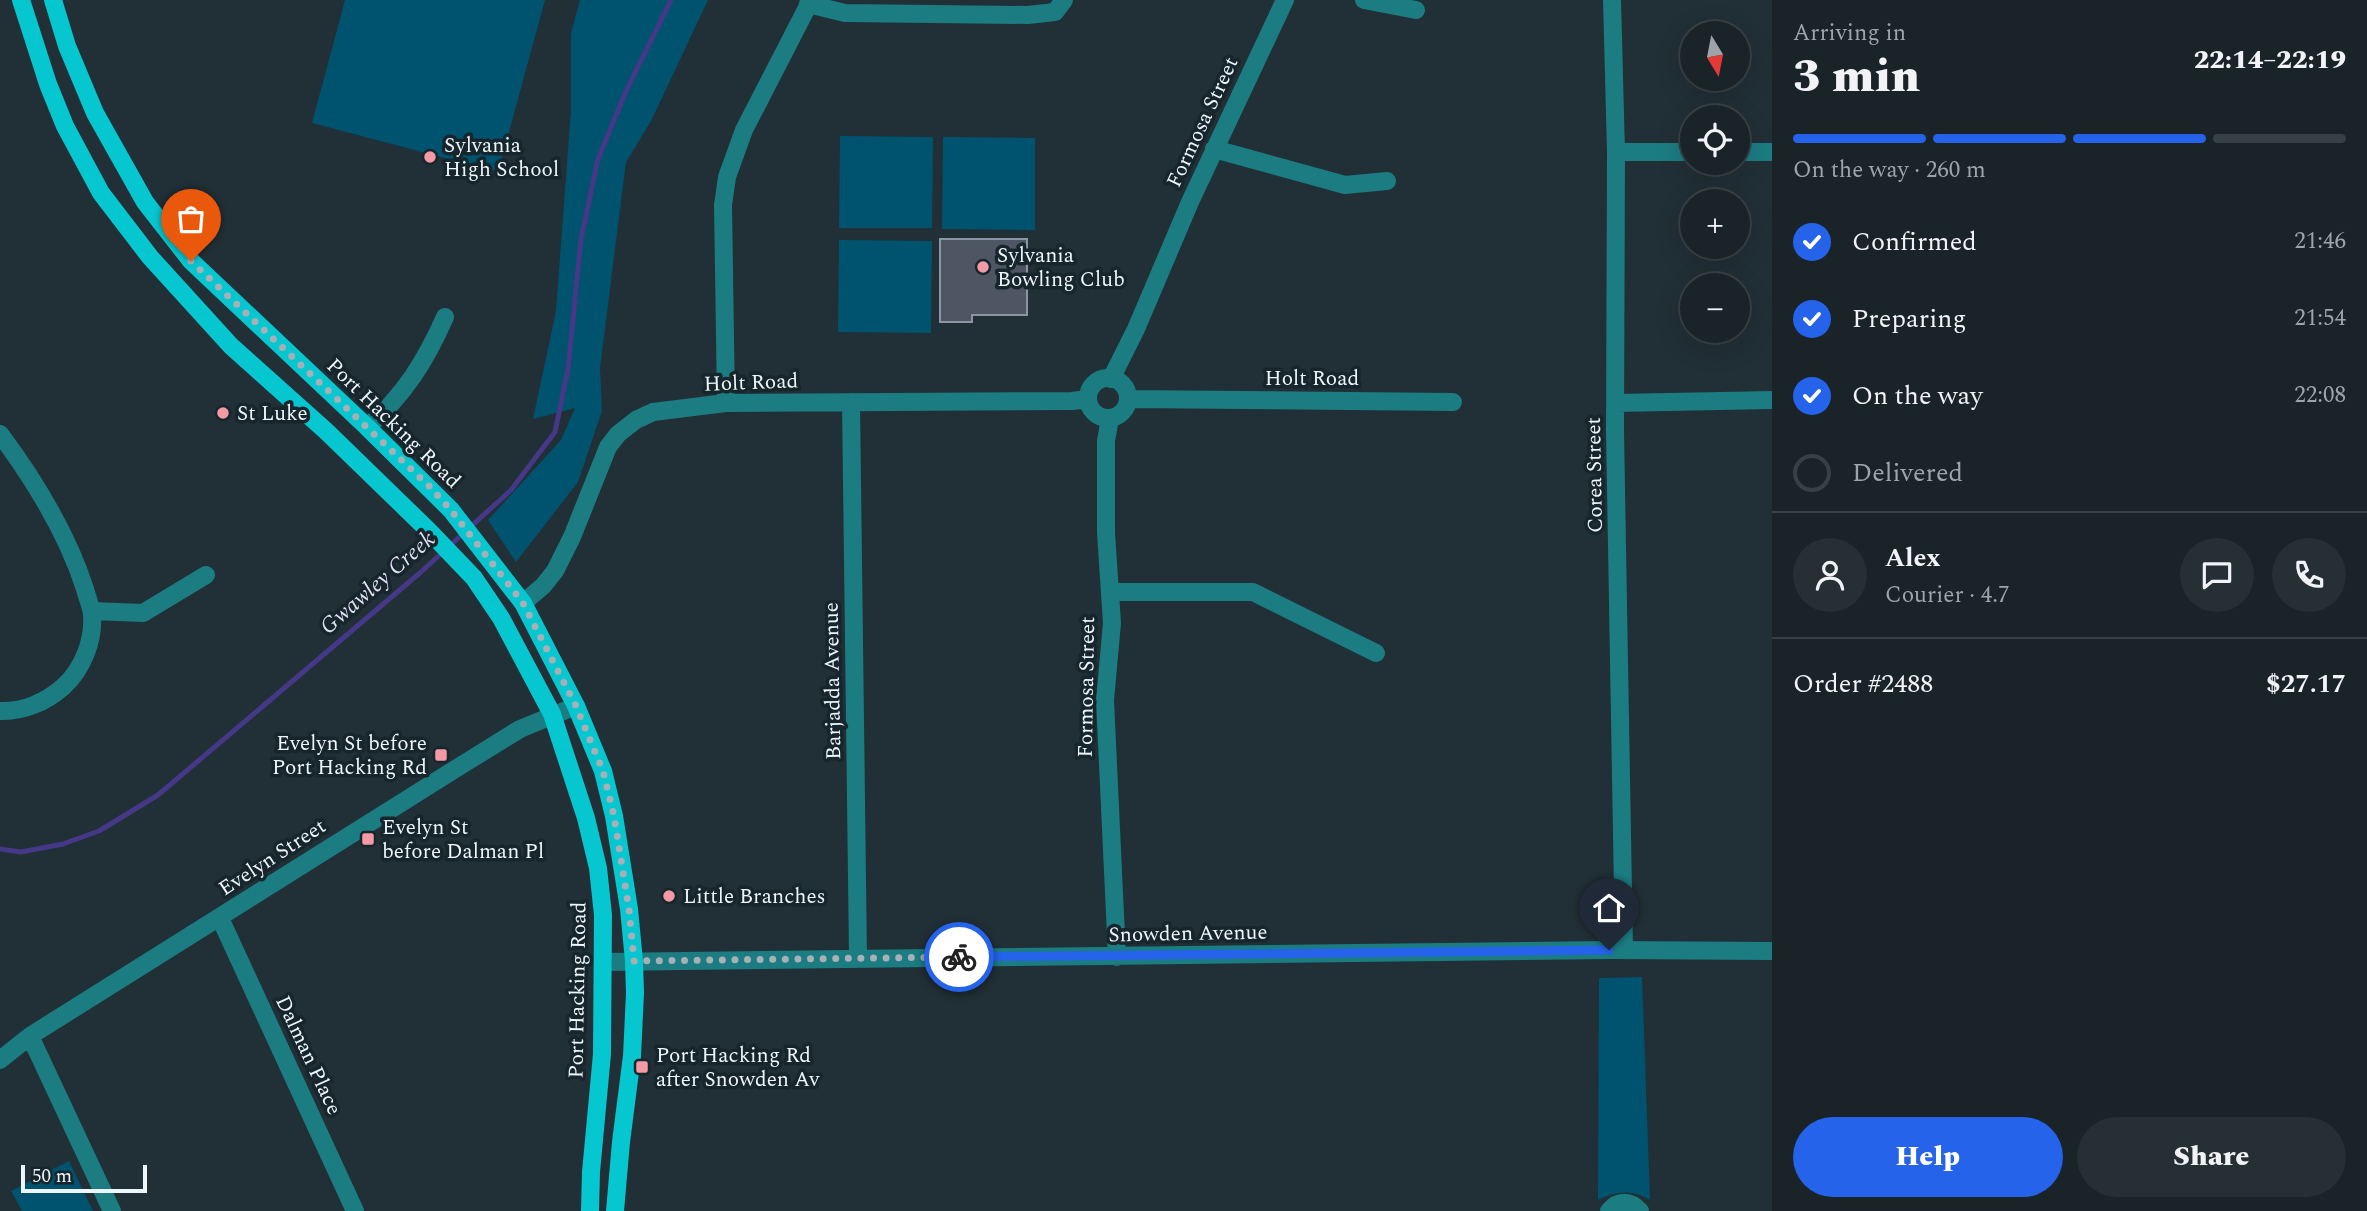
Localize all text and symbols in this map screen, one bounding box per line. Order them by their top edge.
text: Arriving in [1793,16,1906,51]
north arrow [1680,21,1750,91]
map controls [1680,21,1750,343]
text: 22:14–22:19 [2194,40,2346,80]
text: 3 min [1793,42,1920,112]
street label: Formosa Street [1159,52,1247,193]
button: locate [1680,105,1750,175]
place label: Sylvania High School [444,130,559,186]
marker: Sylvania High School [422,149,438,165]
text: On the way · 260 m [1793,153,1986,188]
pin [161,189,221,261]
button: + [1680,189,1750,259]
icon: bag [172,200,210,238]
text: Confirmed [1852,222,1977,262]
icon: check [1793,223,1831,261]
text: 21:46 [2294,224,2346,259]
place label: Sylvania Bowling Club [997,240,1125,296]
marker: Sylvania Bowling Club [975,259,991,275]
button: − [1680,273,1750,343]
text: Preparing [1852,299,1966,339]
icon: check [1793,300,1831,338]
text: 21:54 [2294,301,2346,336]
street label: Port Hacking Road [319,351,468,497]
street label: Holt Road [1265,363,1359,395]
street label: Holt Road [703,365,799,401]
text: On the way [1852,376,1983,416]
icon: check [1793,377,1831,415]
text: 22:08 [2294,378,2346,413]
place label: St Luke [237,398,308,430]
marker: St Luke [215,405,231,421]
street label: Corea Street [1578,417,1612,533]
text: Delivered [1852,453,1963,493]
water label: Gwawley Creek [312,523,444,643]
button: person [1793,538,1867,612]
text: Alex [1885,538,1940,578]
button: chat [2180,538,2254,612]
button: phone [2272,538,2346,612]
text: Courier · 4.7 [1885,578,2010,613]
street label: Barjadda Avenue [816,602,850,760]
street label: Formosa Street [1070,616,1104,758]
text: Order #2488 [1793,664,1933,704]
text: $27.17 [2266,664,2346,704]
place label: Evelyn St before Port Hacking Rd [272,728,427,784]
marker: Evelyn St before Port Hacking Rd [433,747,449,763]
street label: Evelyn Street [212,811,333,905]
place label: Evelyn St before Dalman Pl [382,812,544,868]
marker: Evelyn St before Dalman Pl [360,831,376,847]
pin [1579,878,1639,950]
place label: Little Branches [683,881,826,913]
marker: Little Branches [661,888,677,904]
icon: home [1590,889,1628,927]
street label: Port Hacking Road [560,901,596,1079]
street label: Snowden Avenue [1108,917,1268,951]
courier [924,922,994,992]
icon: bike [940,938,978,976]
street label: Dalman Place [266,990,350,1120]
place label: Port Hacking Rd after Snowden Av [656,1040,820,1096]
marker: Port Hacking Rd after Snowden Av [634,1059,650,1075]
button: Help [1793,1117,2063,1197]
button: Share [2077,1117,2346,1197]
scale bar [21,1162,147,1194]
text: 50 m [32,1162,72,1191]

